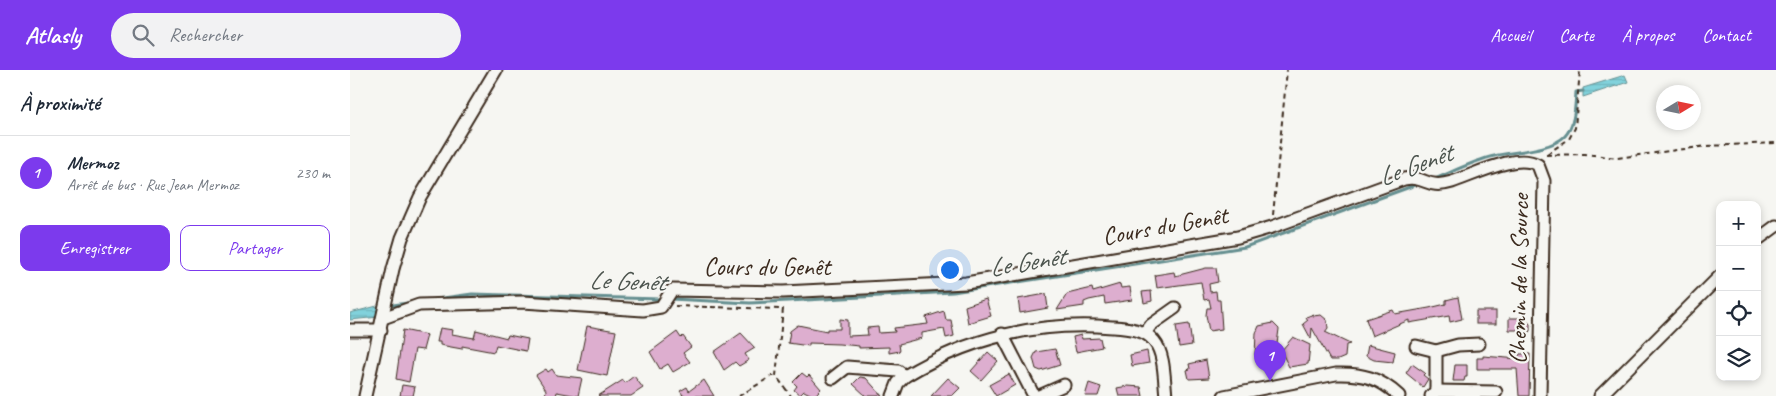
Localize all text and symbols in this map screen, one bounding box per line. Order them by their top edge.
search box [111,13,461,58]
text: Atlasly [25,20,81,50]
icon: search [129,21,157,49]
text: Rechercher [169,23,242,47]
text: Accueil [1491,24,1531,46]
text: Carte [1559,24,1594,46]
text: À propos [1622,24,1674,46]
text: Contact [1702,24,1751,46]
north arrow [1656,85,1701,130]
text: À proximité [20,90,100,116]
water label: Le Genêt [1374,135,1461,193]
text: Mermoz [67,151,119,175]
text: 1 [32,163,40,183]
text: 230 m [296,163,330,183]
text: Arrêt de bus · Rue Jean Mermoz [67,175,239,195]
street label: Chemin de la Source [1502,192,1537,364]
street label: Cours du Genêt [1100,199,1233,253]
map controls [1716,201,1761,381]
button: + [1716,201,1761,246]
button: Enregistrer [20,225,170,271]
button: Partager [180,225,330,271]
water label: Le Genêt [987,239,1072,284]
button: − [1716,246,1761,291]
street label: Cours du Genêt [704,251,833,283]
your location [937,257,963,283]
water label: Le Genêt [588,263,671,299]
button: locate [1716,291,1761,336]
button: layers [1716,336,1761,381]
pin: 1 [1254,340,1286,381]

